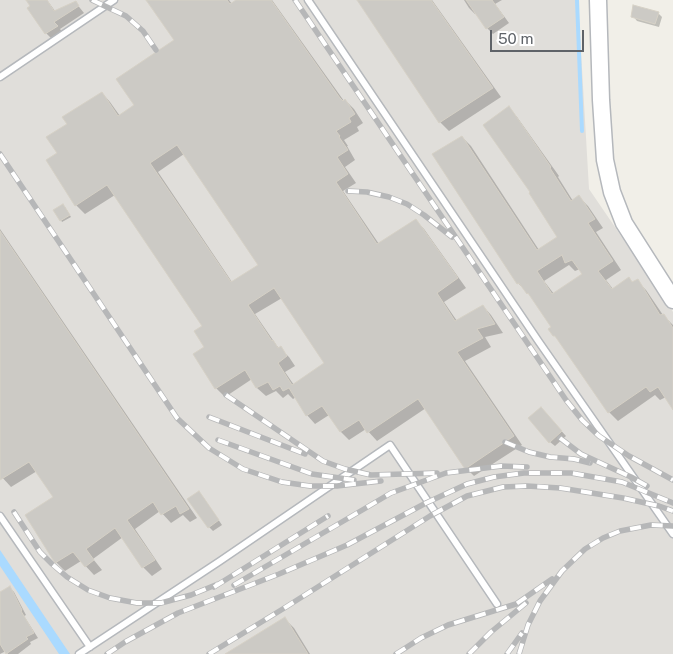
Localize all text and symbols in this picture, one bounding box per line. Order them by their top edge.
scale bar [493,20,587,52]
text: 50 m [498,30,533,47]

